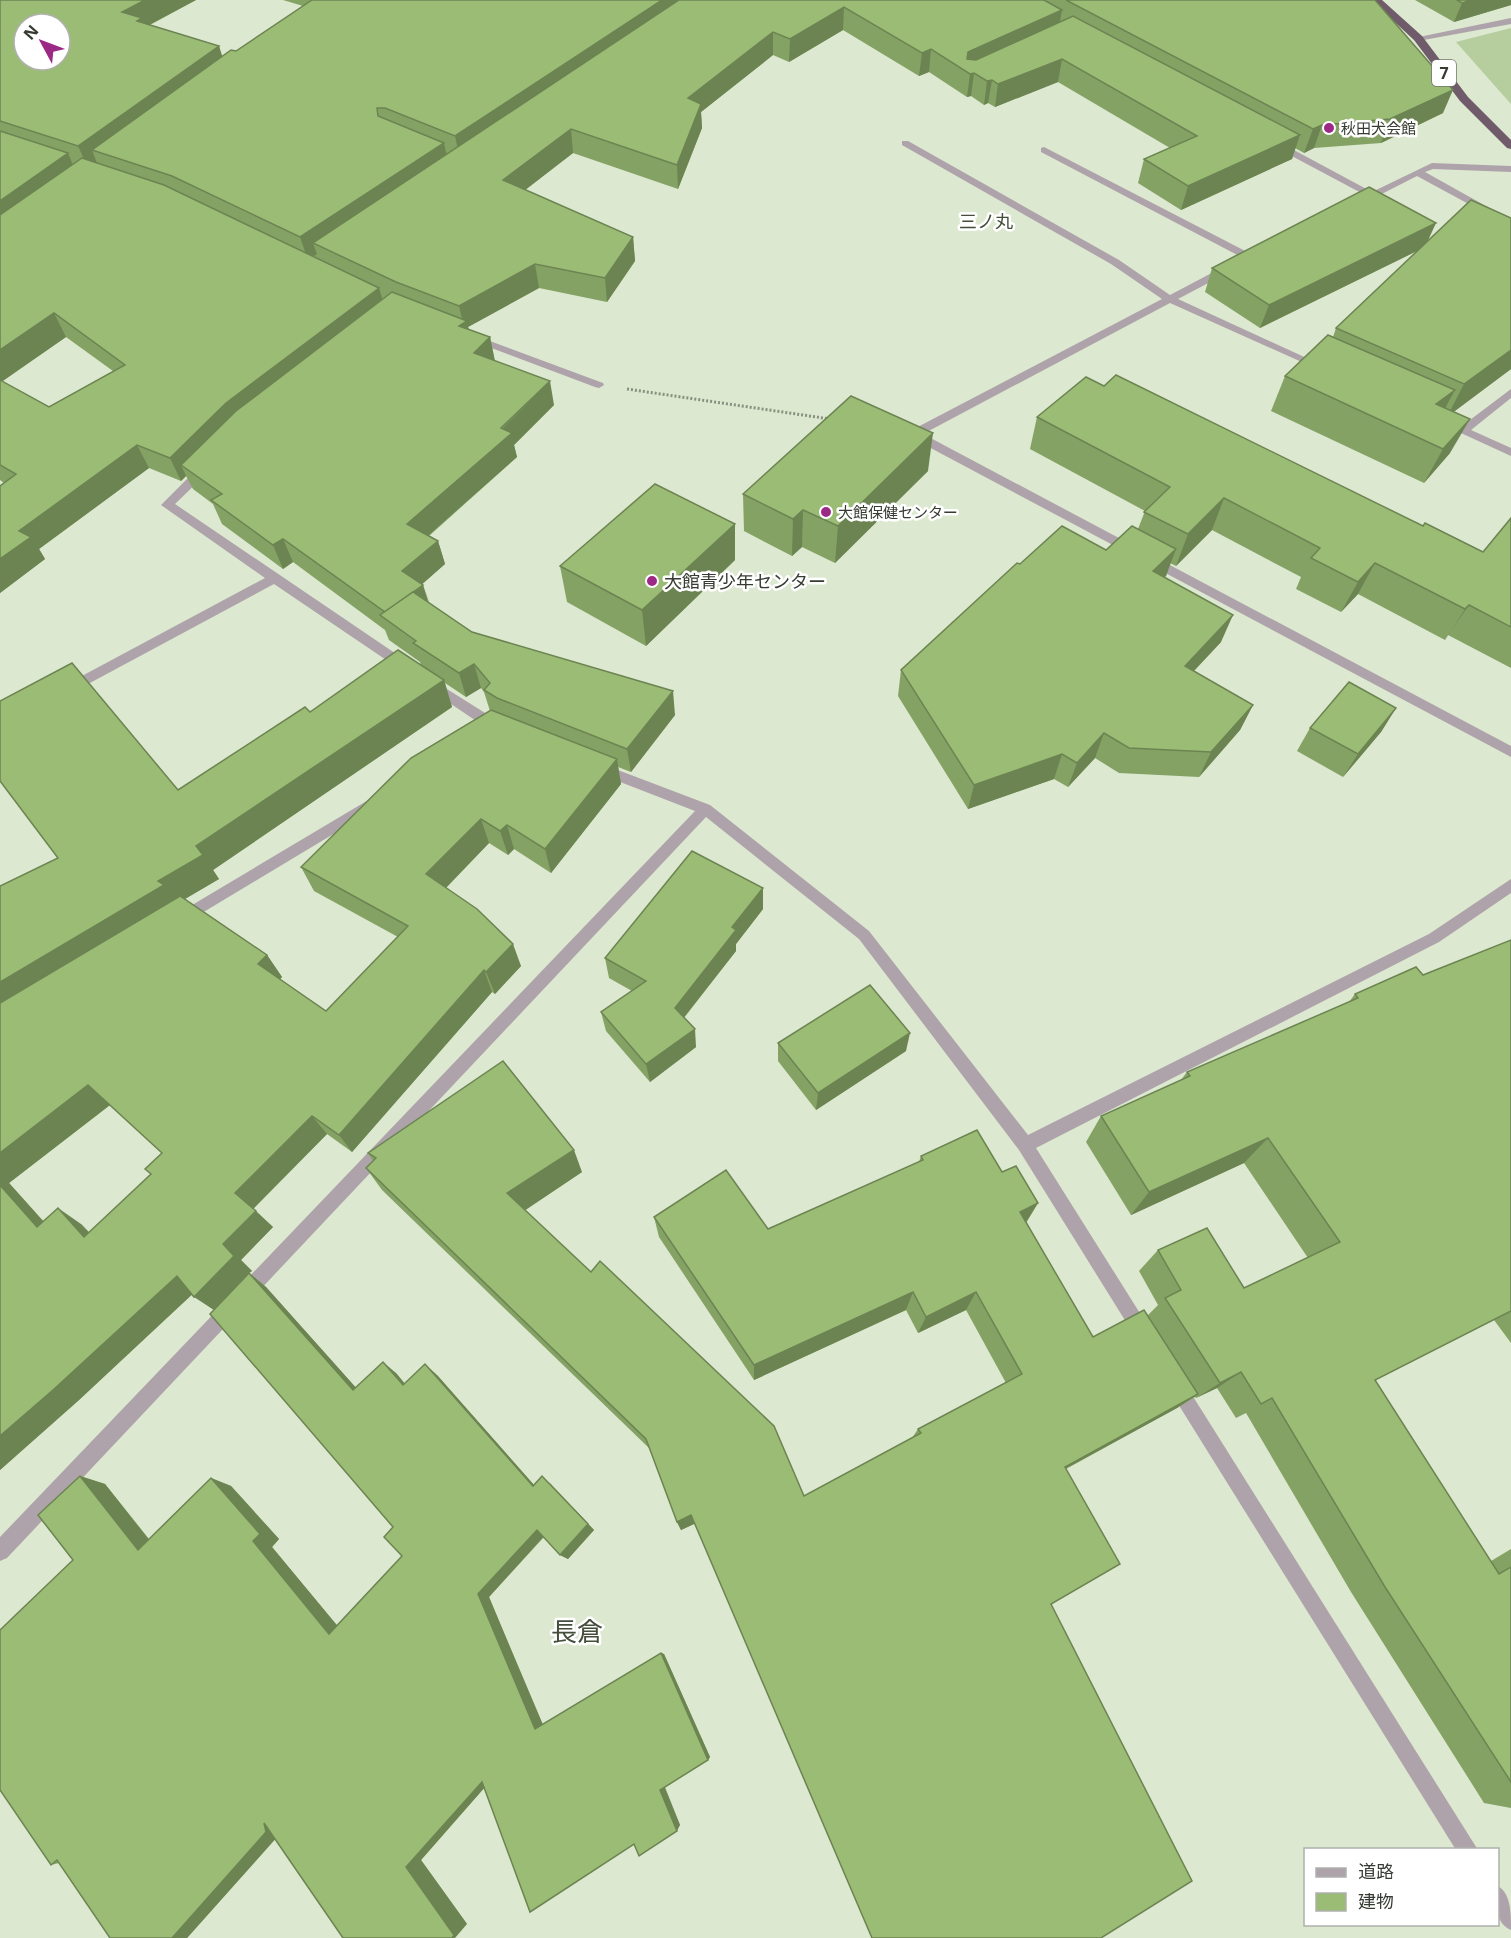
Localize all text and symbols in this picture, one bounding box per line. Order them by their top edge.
north arrow [12,12,72,72]
text: N [18,20,43,44]
road number: 7 [1432,60,1456,86]
place label: 秋田犬会館 [1341,118,1416,138]
marker: 秋田犬会館 [1322,121,1336,135]
district label: 三ノ丸 [959,209,1013,233]
place label: 大館保健センター [838,502,958,522]
marker: 大館保健センター [819,505,833,519]
place label: 大館青少年センター [664,569,826,593]
marker: 大館青少年センター [645,574,659,588]
district label: 長倉 [551,1613,603,1649]
legend [1304,1848,1499,1926]
text: 道路 [1358,1859,1394,1883]
text: 建物 [1358,1889,1394,1913]

